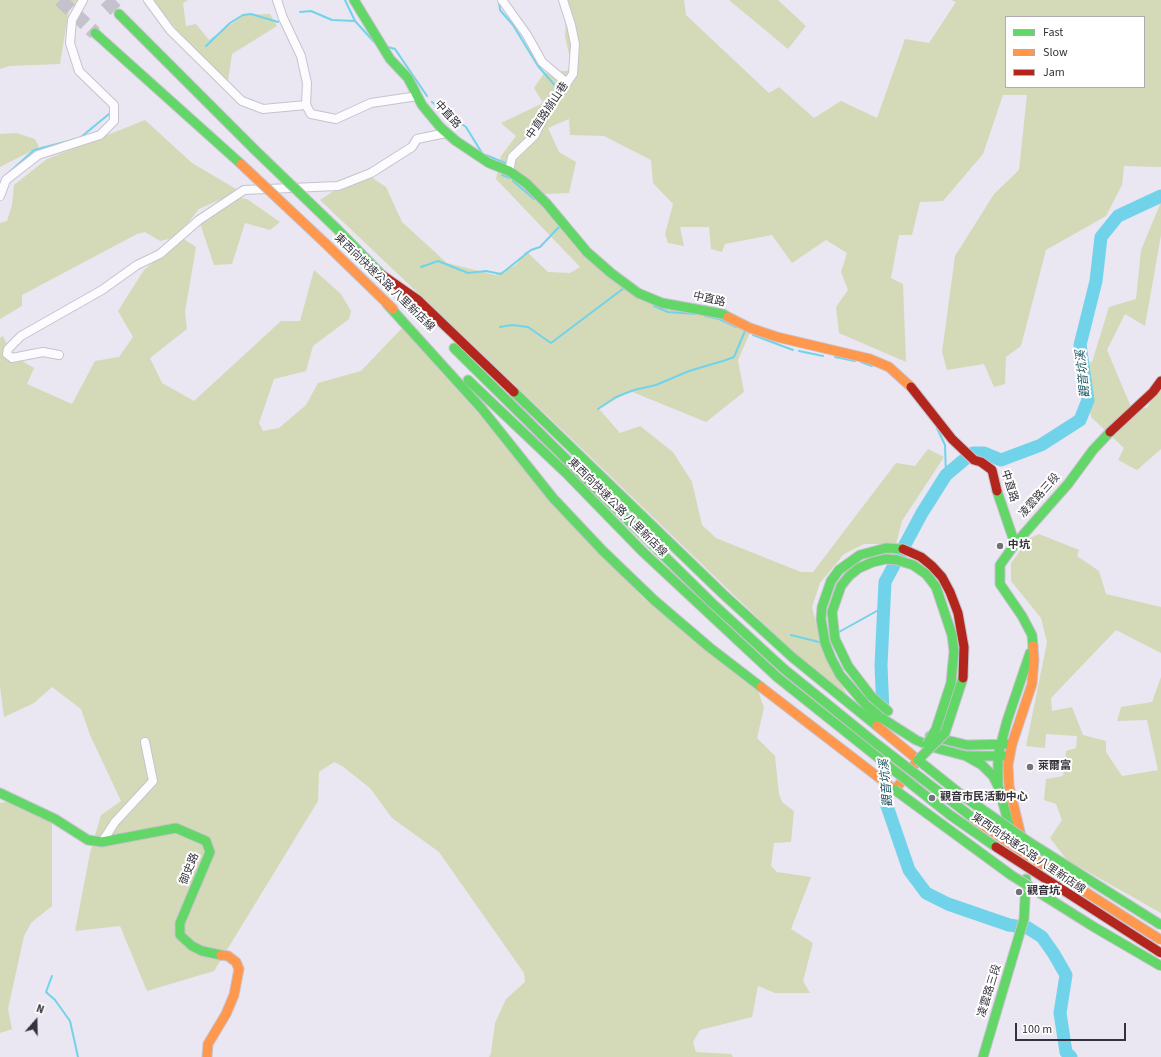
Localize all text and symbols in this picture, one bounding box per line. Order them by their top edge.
legend [1005,16,1145,88]
text: Fast [1043,24,1063,41]
text: Slow [1043,44,1068,61]
text: Jam [1043,64,1065,81]
street label: 中直路崩山巷 [524,80,572,142]
street label: 中直路 [431,98,463,132]
street label: 東西向快速公路 八里新店線 [331,232,437,334]
street label: 中直路 [691,290,727,310]
water label: 觀音坑溪 [1074,349,1094,399]
street label: 東西向快速公路 八里新店線 [565,456,669,560]
street label: 中直路 [998,468,1020,504]
street label: 凌雲路三段 [1017,471,1063,521]
place label: 中坑 [1008,539,1030,553]
marker: 中坑 [995,541,1005,551]
water label: 觀音坑溪 [878,758,896,808]
place label: 萊爾富 [1038,760,1071,774]
marker: 萊爾富 [1025,762,1035,772]
place label: 觀音市民活動中心 [940,791,1028,805]
marker: 觀音市民活動中心 [927,793,937,803]
street label: 東西向快速公路 八里新店線 [969,811,1087,897]
street label: 御史路 [178,851,202,887]
place label: 觀音坑 [1027,885,1060,899]
marker: 觀音坑 [1014,887,1024,897]
street label: 凌雲路三段 [976,963,1004,1019]
north arrow [16,1001,56,1041]
text: N [34,1001,46,1018]
scale bar [1017,1015,1128,1041]
text: 100 m [1022,1021,1052,1038]

